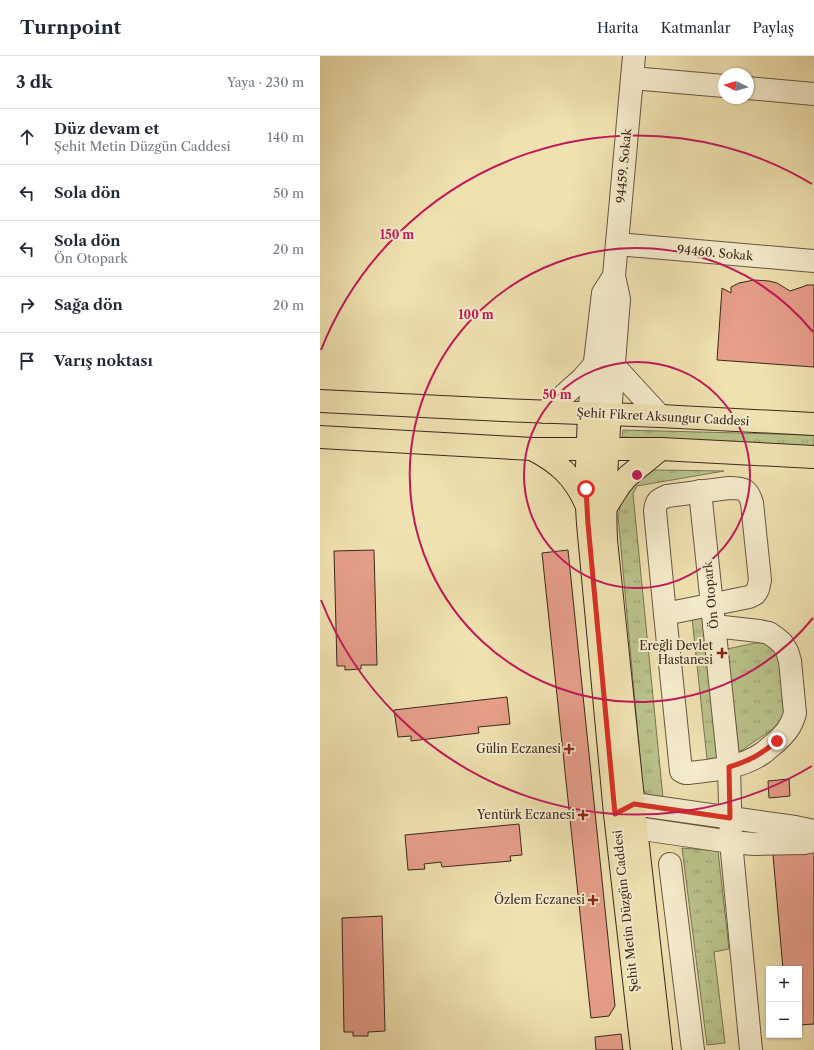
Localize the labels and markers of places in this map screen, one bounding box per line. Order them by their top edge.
centre of rings [630,468,644,482]
place label: Ereğli Devlet Hastanesi [639,638,714,667]
marker: Ereğli Devlet Hastanesi [716,647,728,659]
place label: Gülin Eczanesi [476,741,561,756]
marker: Gülin Eczanesi [564,744,574,754]
place label: Yentürk Eczanesi [476,807,575,822]
marker: Yentürk Eczanesi [578,810,588,820]
place label: Özlem Eczanesi [494,891,585,907]
marker: Özlem Eczanesi [588,895,598,905]

